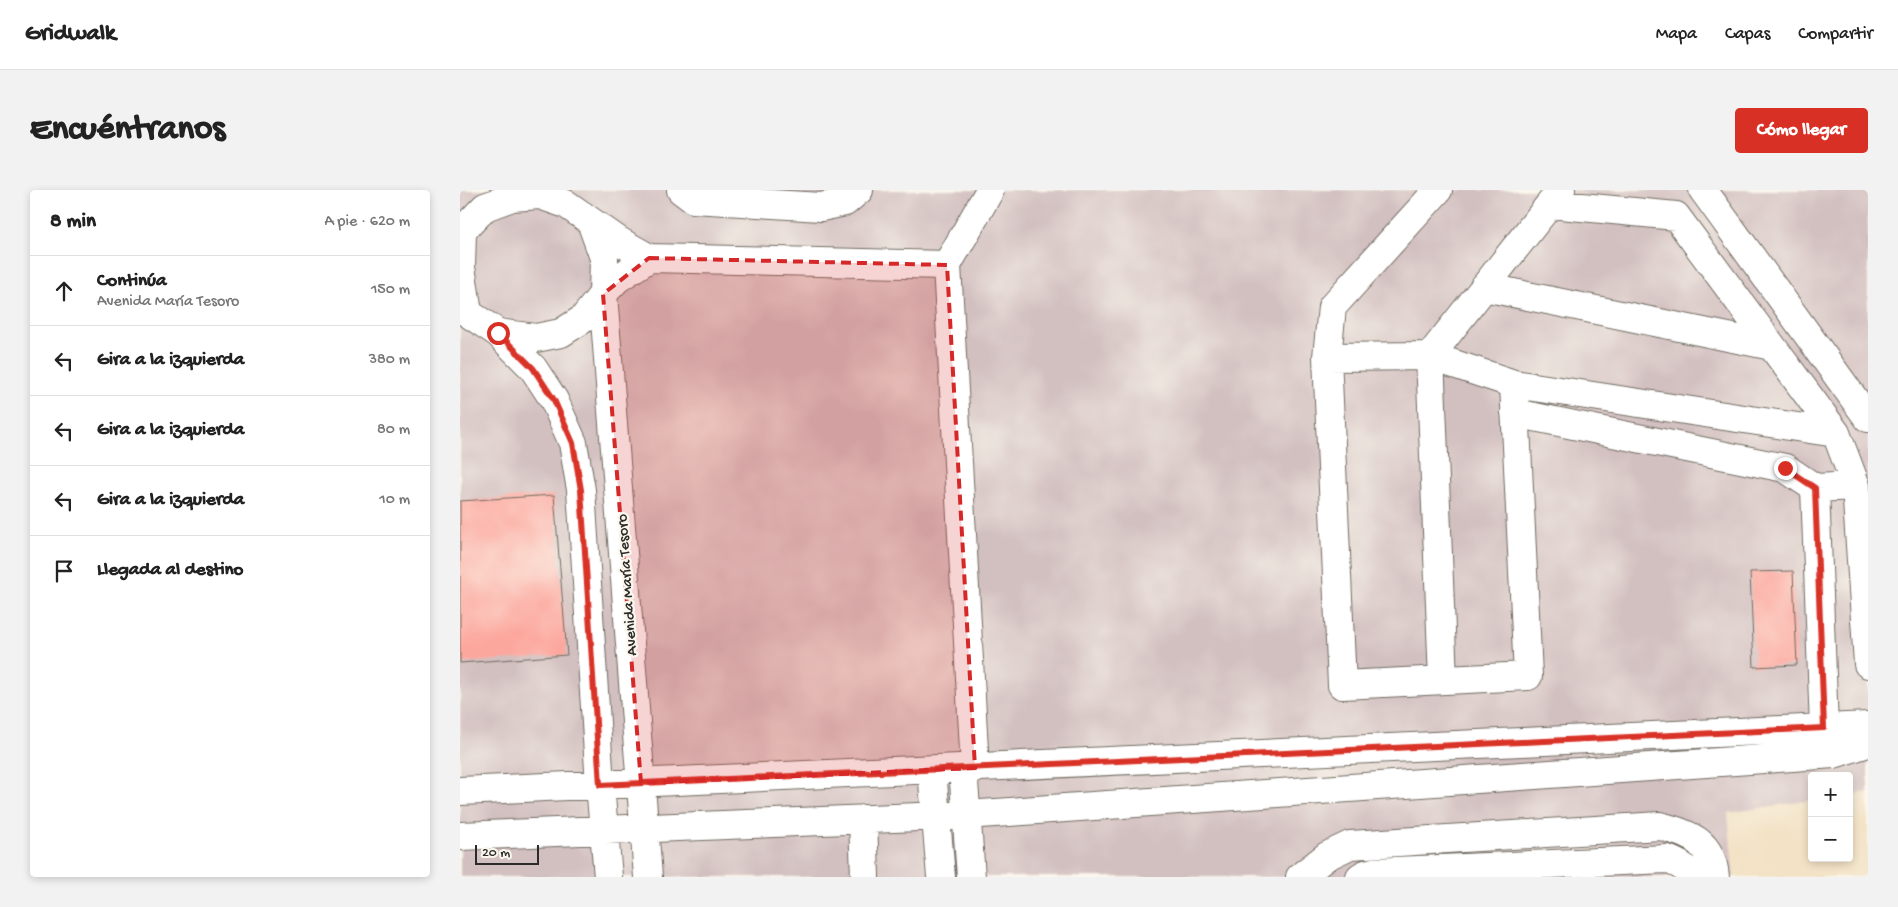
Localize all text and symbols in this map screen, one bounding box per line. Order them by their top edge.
text: Gridwalk [25,20,116,49]
text: Mapa [1656,24,1697,45]
text: Capas [1725,24,1770,45]
text: Compartir [1798,24,1873,45]
button: Cómo llegar [1735,108,1868,153]
text: Encuéntranos [30,110,225,151]
text: 8 min [50,210,96,235]
text: A pie · 620 m [324,213,410,232]
text: Continúa [97,270,167,293]
icon: ahead [50,277,78,305]
text: 150 m [371,281,410,300]
text: Avenida María Tesoro [97,293,239,312]
route start [487,322,510,345]
icon: left [50,347,78,375]
text: Gira a la izquierda [97,349,244,372]
text: 380 m [369,351,410,370]
icon: left [50,417,78,445]
text: Gira a la izquierda [97,419,244,442]
text: 80 m [377,421,410,440]
route end [1774,457,1797,480]
icon: left [50,487,78,515]
text: Gira a la izquierda [97,489,244,512]
text: 10 m [379,491,410,510]
street label: Avenida María Tesoro [614,513,643,656]
icon: arrive [50,557,78,585]
text: Llegada al destino [97,559,243,582]
map controls [1808,772,1853,862]
button: + [1808,772,1853,817]
button: − [1808,817,1853,862]
scale bar [475,842,539,865]
text: 20 m [482,845,510,862]

